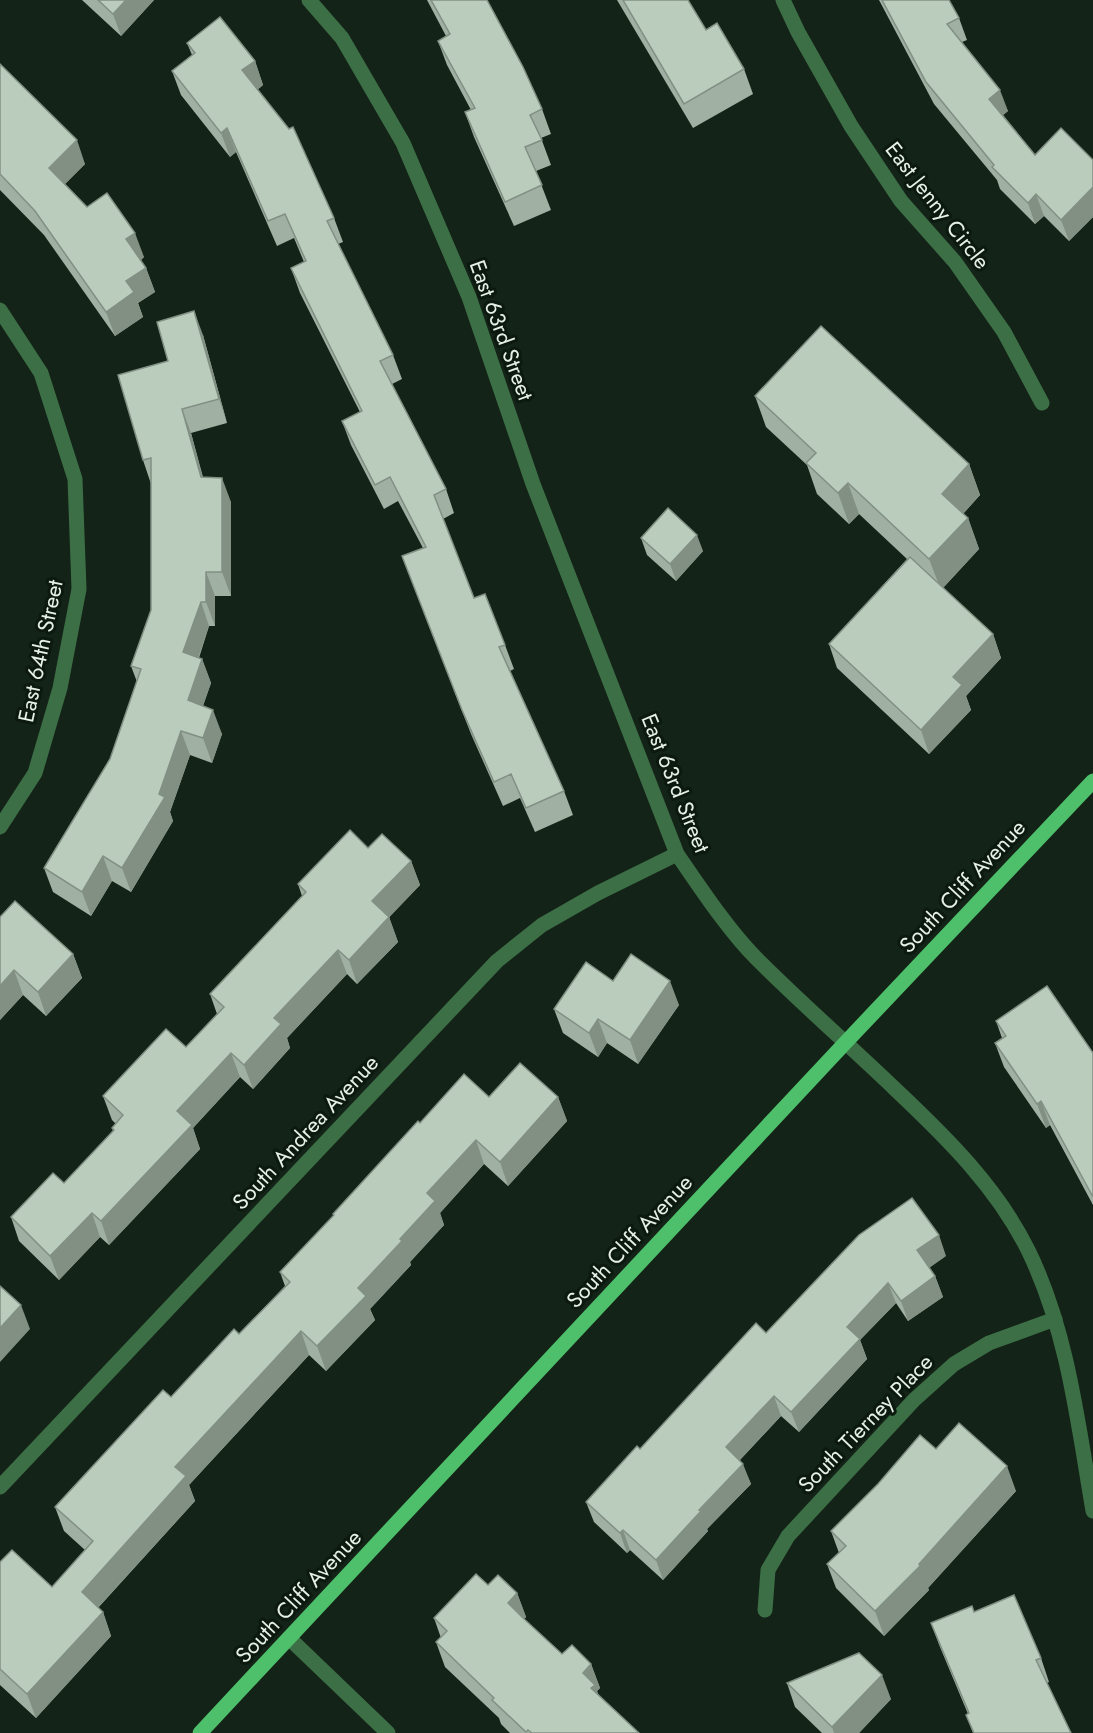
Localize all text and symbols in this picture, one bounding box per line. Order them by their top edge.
street label: East Jenny Circle [878,134,998,276]
street label: East 63rd Street [462,255,542,405]
street label: East 64th Street [9,576,71,725]
street label: East 63rd Street [634,709,719,858]
street label: South Cliff Avenue [891,812,1033,960]
street label: South Andrea Avenue [224,1047,386,1217]
street label: South Cliff Avenue [558,1167,700,1315]
street label: South Tierney Place [790,1346,940,1500]
street label: South Cliff Avenue [227,1522,369,1670]

